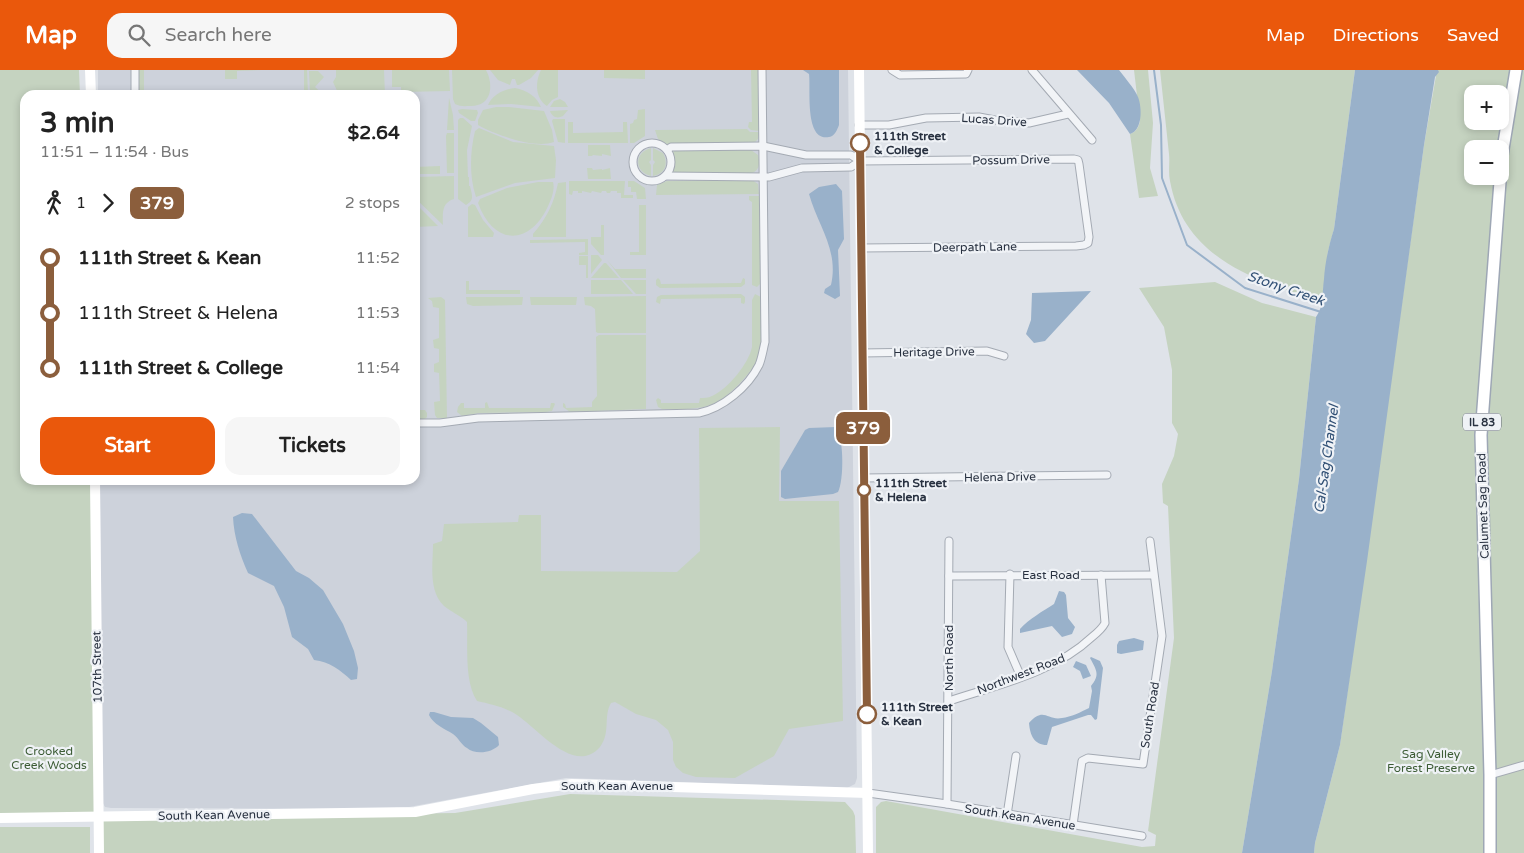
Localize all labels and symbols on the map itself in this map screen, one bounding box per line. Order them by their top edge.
street label: Lucas Drive [961,111,1028,129]
place label: 111th Street & College [874,129,946,158]
marker: 111th Street & College [850,133,870,153]
street label: Possum Drive [972,152,1050,168]
street label: Deerpath Lane [933,239,1017,255]
water label: Stony Creek [1245,267,1328,310]
street label: Heritage Drive [893,344,975,360]
water label: Cal-Sag Channel [1310,402,1343,514]
line badge: 379 [834,412,892,444]
road number: IL 83 [1463,414,1501,431]
street label: Calumet Sag Road [1474,453,1492,559]
street label: Helena Drive [964,469,1036,485]
place label: 111th Street & Helena [875,476,947,504]
marker: 111th Street & Helena [857,483,871,497]
street label: East Road [1022,568,1080,582]
street label: North Road [942,625,956,691]
street label: 107th Street [89,631,105,703]
street label: Northwest Road [975,651,1067,697]
street label: South Road [1138,681,1162,749]
place label: 111th Street & Kean [881,700,953,728]
marker: 111th Street & Kean [857,704,877,724]
park label: Crooked Creek Woods [11,744,87,772]
park label: Sag Valley Forest Preserve [1387,747,1475,775]
street label: South Kean Avenue [561,779,673,793]
street label: South Kean Avenue [964,801,1077,833]
street label: South Kean Avenue [158,807,270,823]

